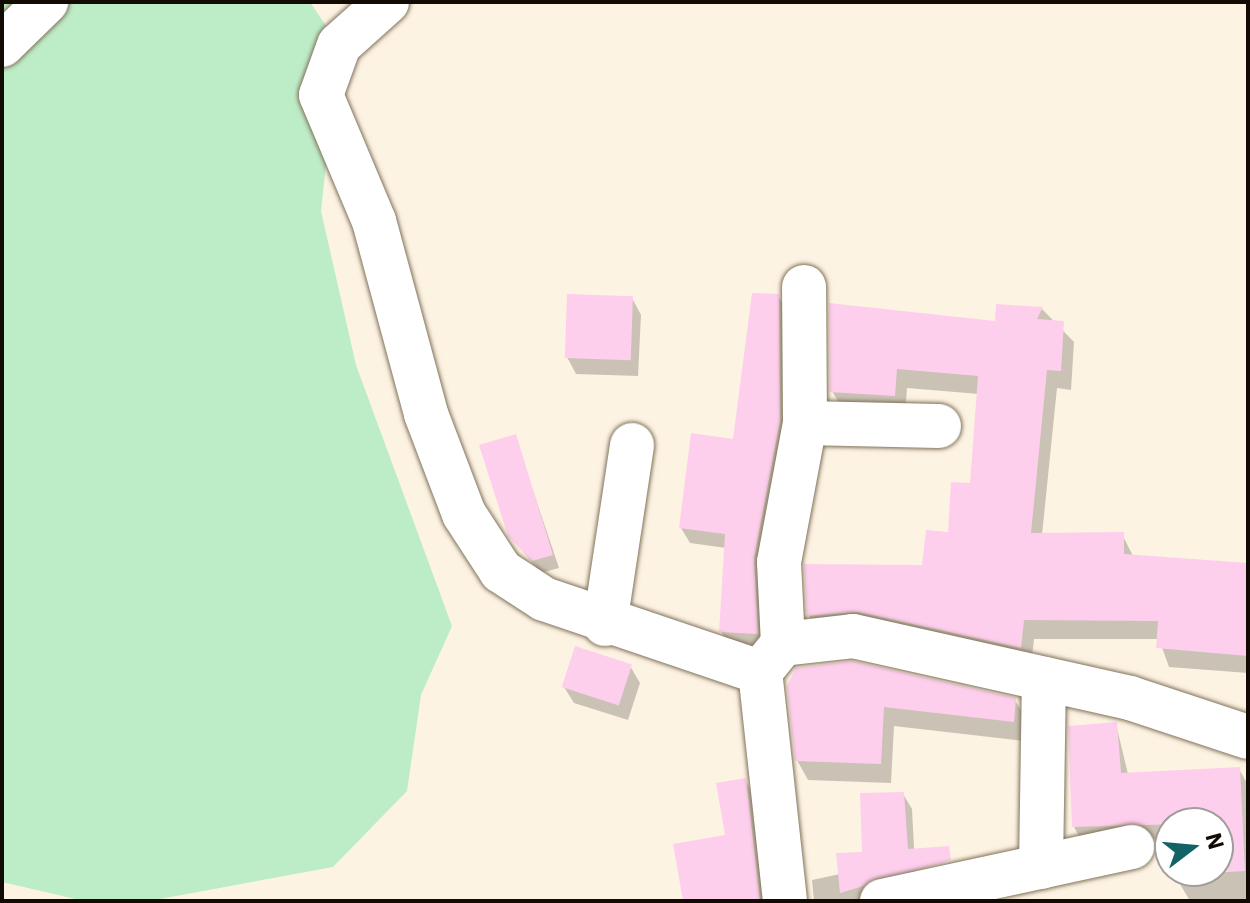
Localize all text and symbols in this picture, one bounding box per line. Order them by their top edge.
north arrow [1154,807,1234,887]
text: N [1199,829,1232,852]

